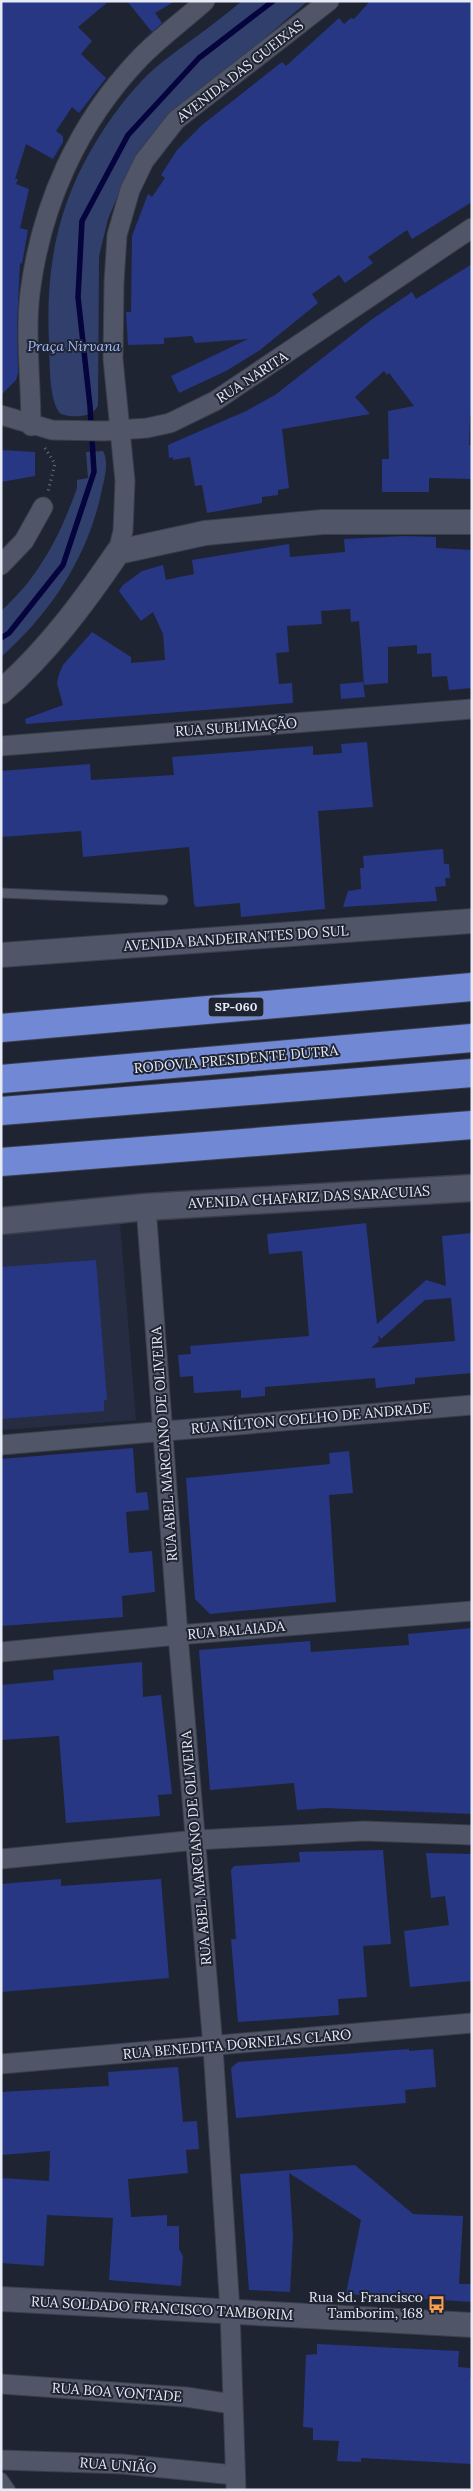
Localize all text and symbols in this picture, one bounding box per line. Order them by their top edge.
street label: AVENIDA DAS GUEIXAS [172,16,307,127]
park label: Praça Nirvana [27,337,121,355]
street label: RUA NARITA [213,347,291,407]
street label: RUA SUBLIMAÇÃO [174,714,298,740]
street label: AVENIDA BANDEIRANTES DO SUL [122,921,349,955]
road number: SP-060 [208,998,264,1016]
street label: RODOVIA PRESIDENTE DUTRA [133,1041,339,1077]
street label: AVENIDA CHAFARIZ DAS SARACUIAS [187,1182,431,1212]
street label: RUA ABEL MARCIANO DE OLIVEIRA [147,1326,181,1562]
street label: RUA NÍLTON COELHO DE ANDRADE [190,1399,432,1437]
street label: RUA BALAIADA [186,1617,286,1643]
street label: RUA ABEL MARCIANO DE OLIVEIRA [177,1730,215,1966]
street label: RUA BENEDITA DORNELAS CLARO [122,2025,352,2063]
place label: Rua Sd. Francisco Tamborim, 168 [309,2288,423,2322]
street label: RUA SOLDADO FRANCISCO TAMBORIM [31,2292,294,2324]
bus stop icon: Rua Sd. Francisco Tamborim, 168 [427,2295,447,2315]
street label: RUA BOA VONTADE [51,2378,183,2406]
street label: RUA UNIÃO [79,2453,157,2477]

